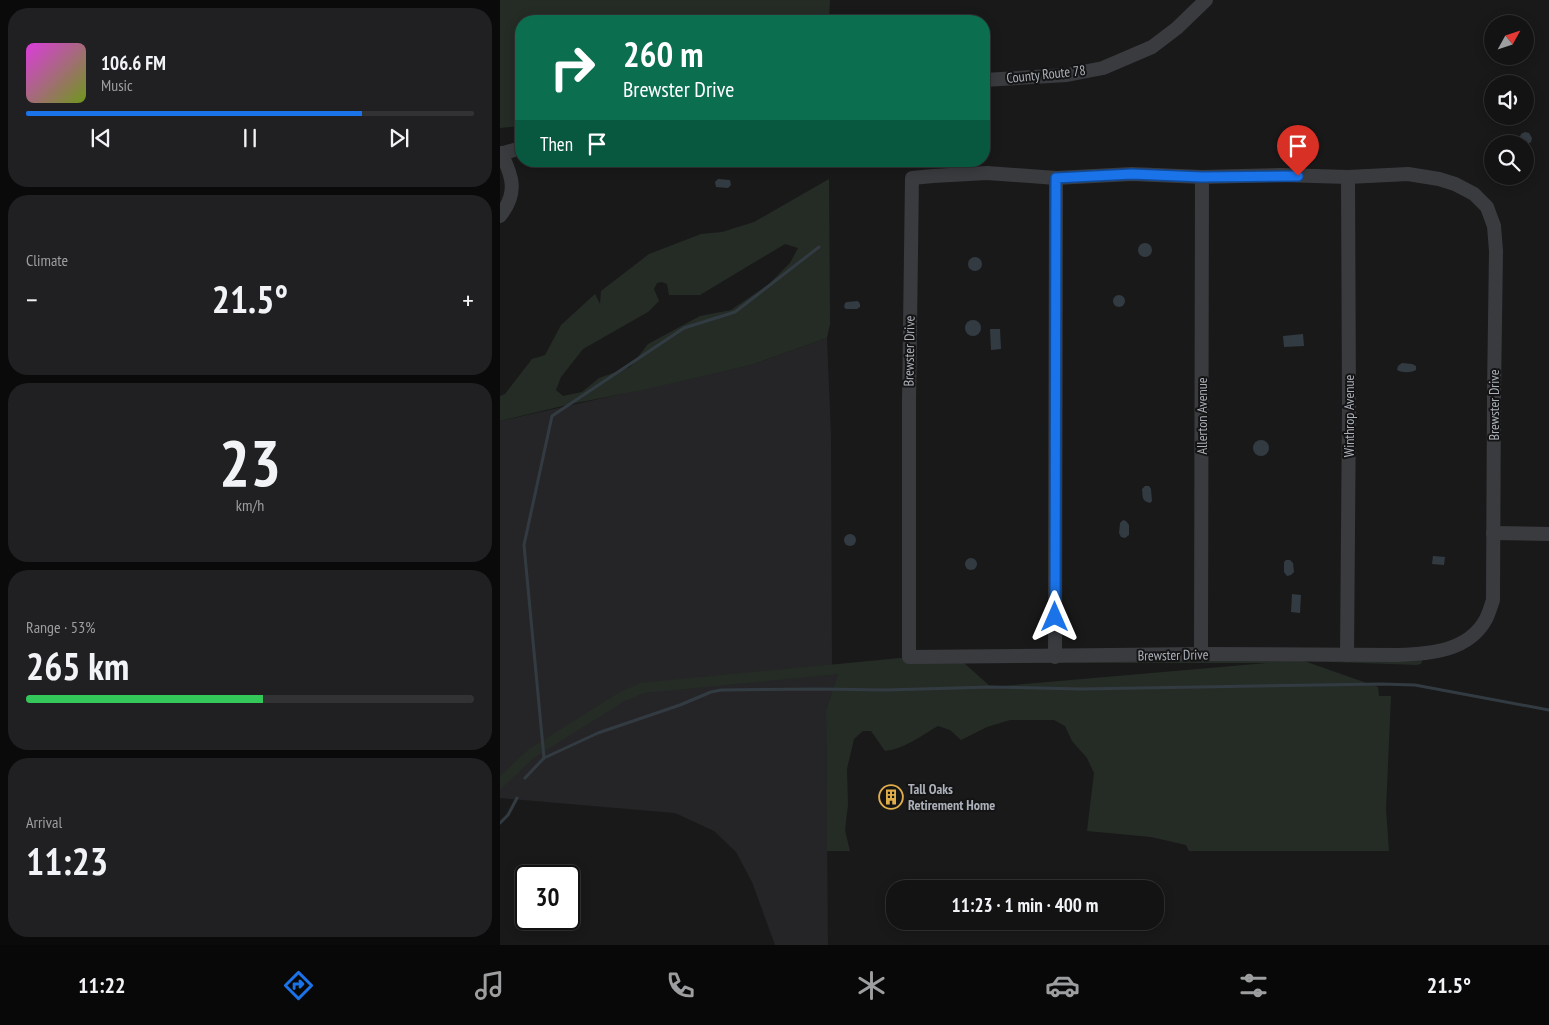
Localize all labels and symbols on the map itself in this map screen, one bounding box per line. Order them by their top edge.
north arrow [1484,15,1534,65]
street label: County Route 78 [1006,61,1086,87]
pin [1277,125,1319,176]
street label: Brewster Drive [899,315,919,387]
street label: Brewster Drive [1485,369,1503,440]
street label: Winthrop Avenue [1340,374,1358,457]
street label: Allerton Avenue [1193,377,1211,455]
position arrow [1028,590,1080,642]
street label: Brewster Drive [1137,645,1209,665]
place label: Tall Oaks Retirement Home [908,780,995,814]
building icon: Tall Oaks Retirement Home [878,784,904,810]
speed limit sign: 30 [515,865,580,930]

